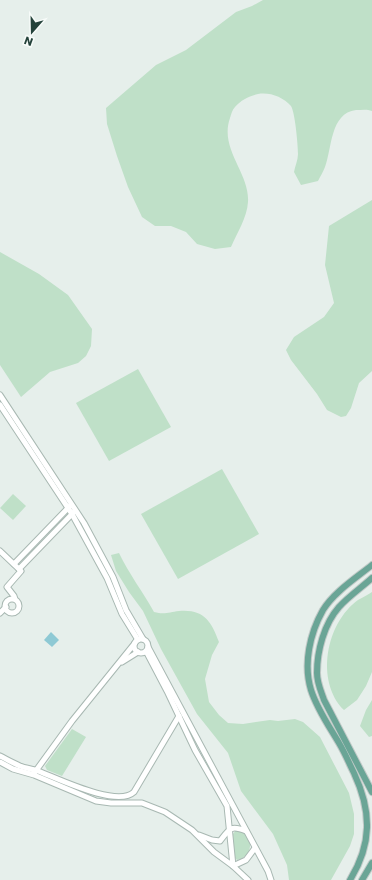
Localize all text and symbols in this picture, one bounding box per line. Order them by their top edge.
north arrow [12,12,52,52]
text: N [22,32,35,50]

